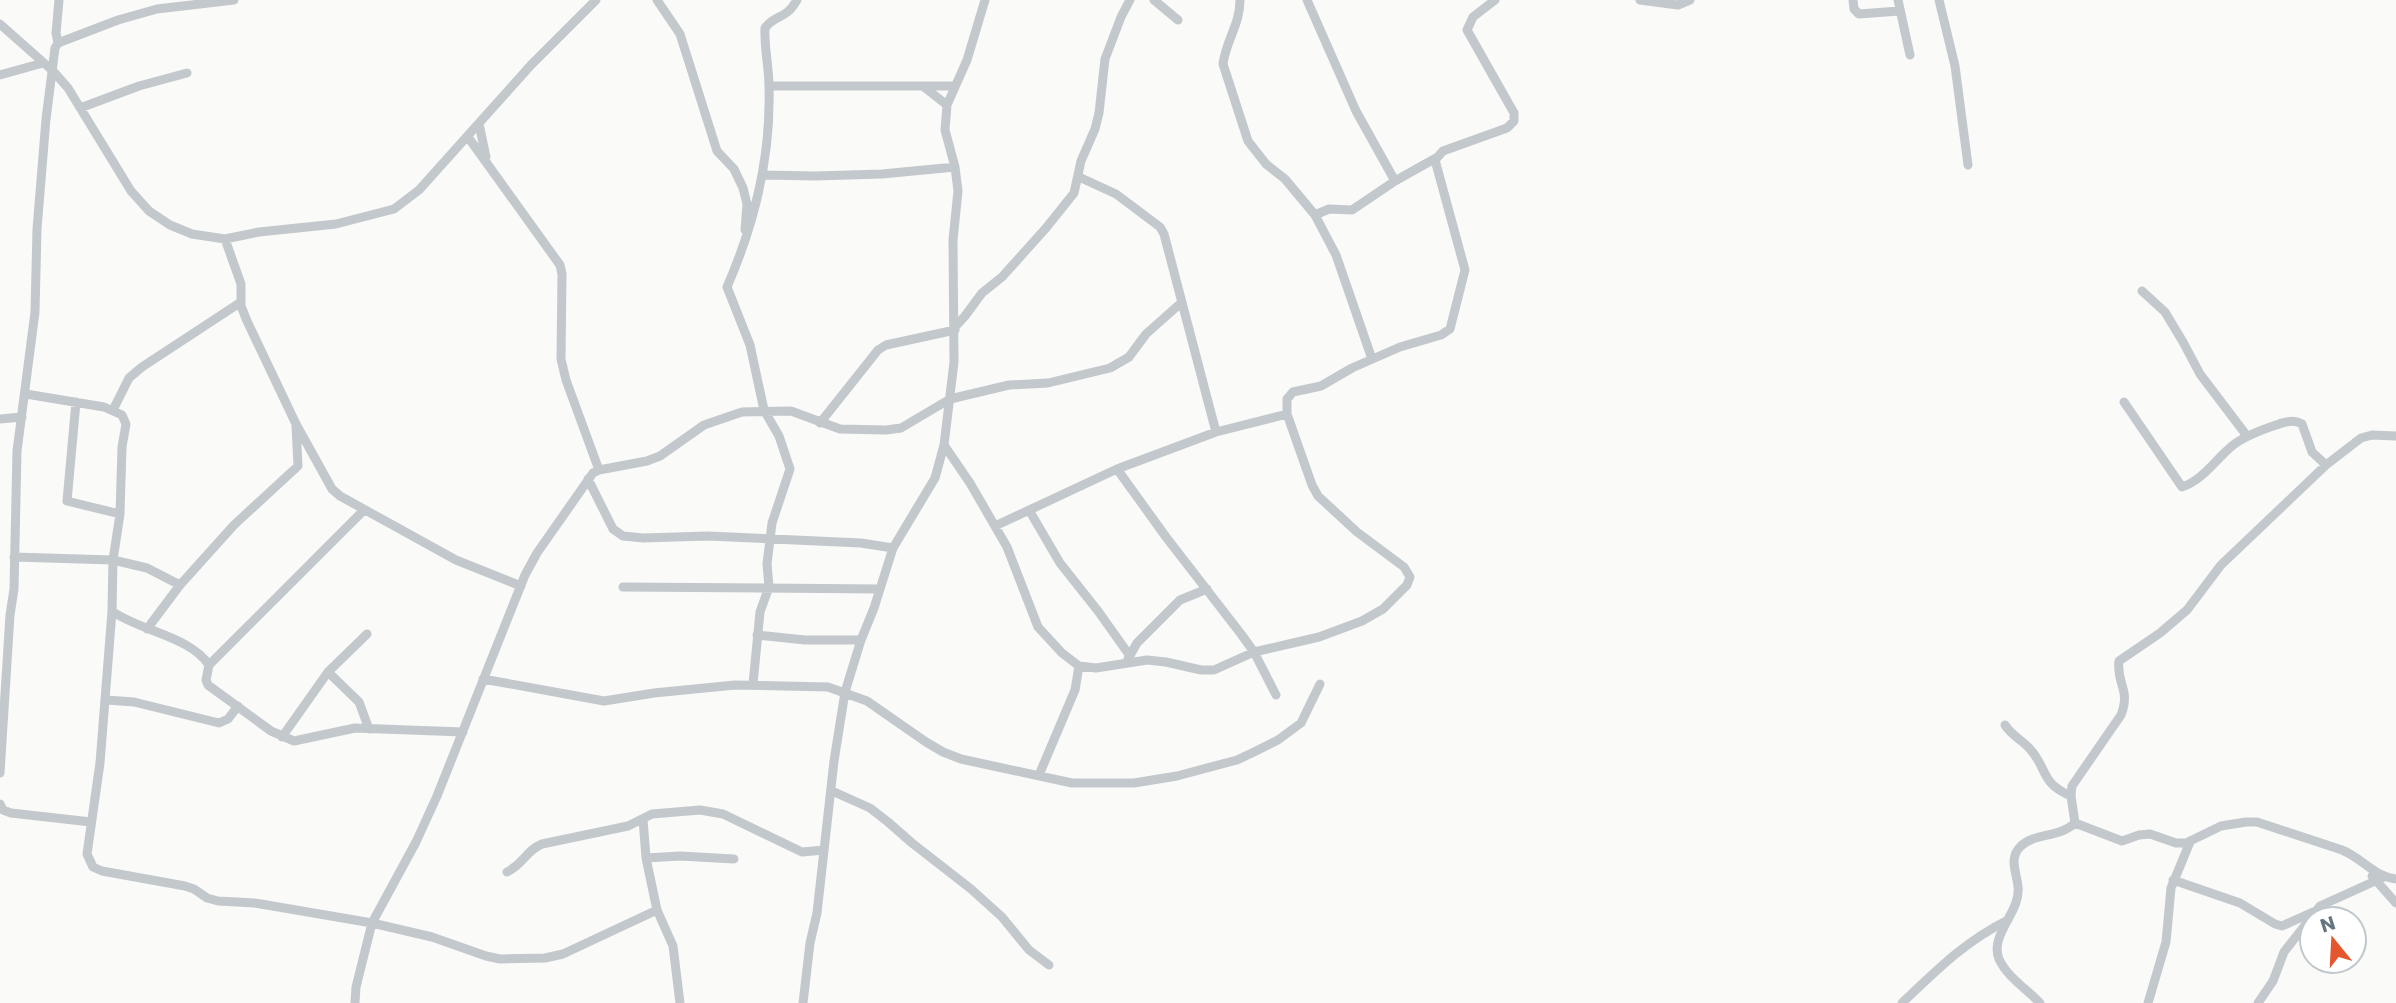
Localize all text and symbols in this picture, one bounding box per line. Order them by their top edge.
north arrow [2298,905,2368,975]
text: N [2317,909,2339,939]

